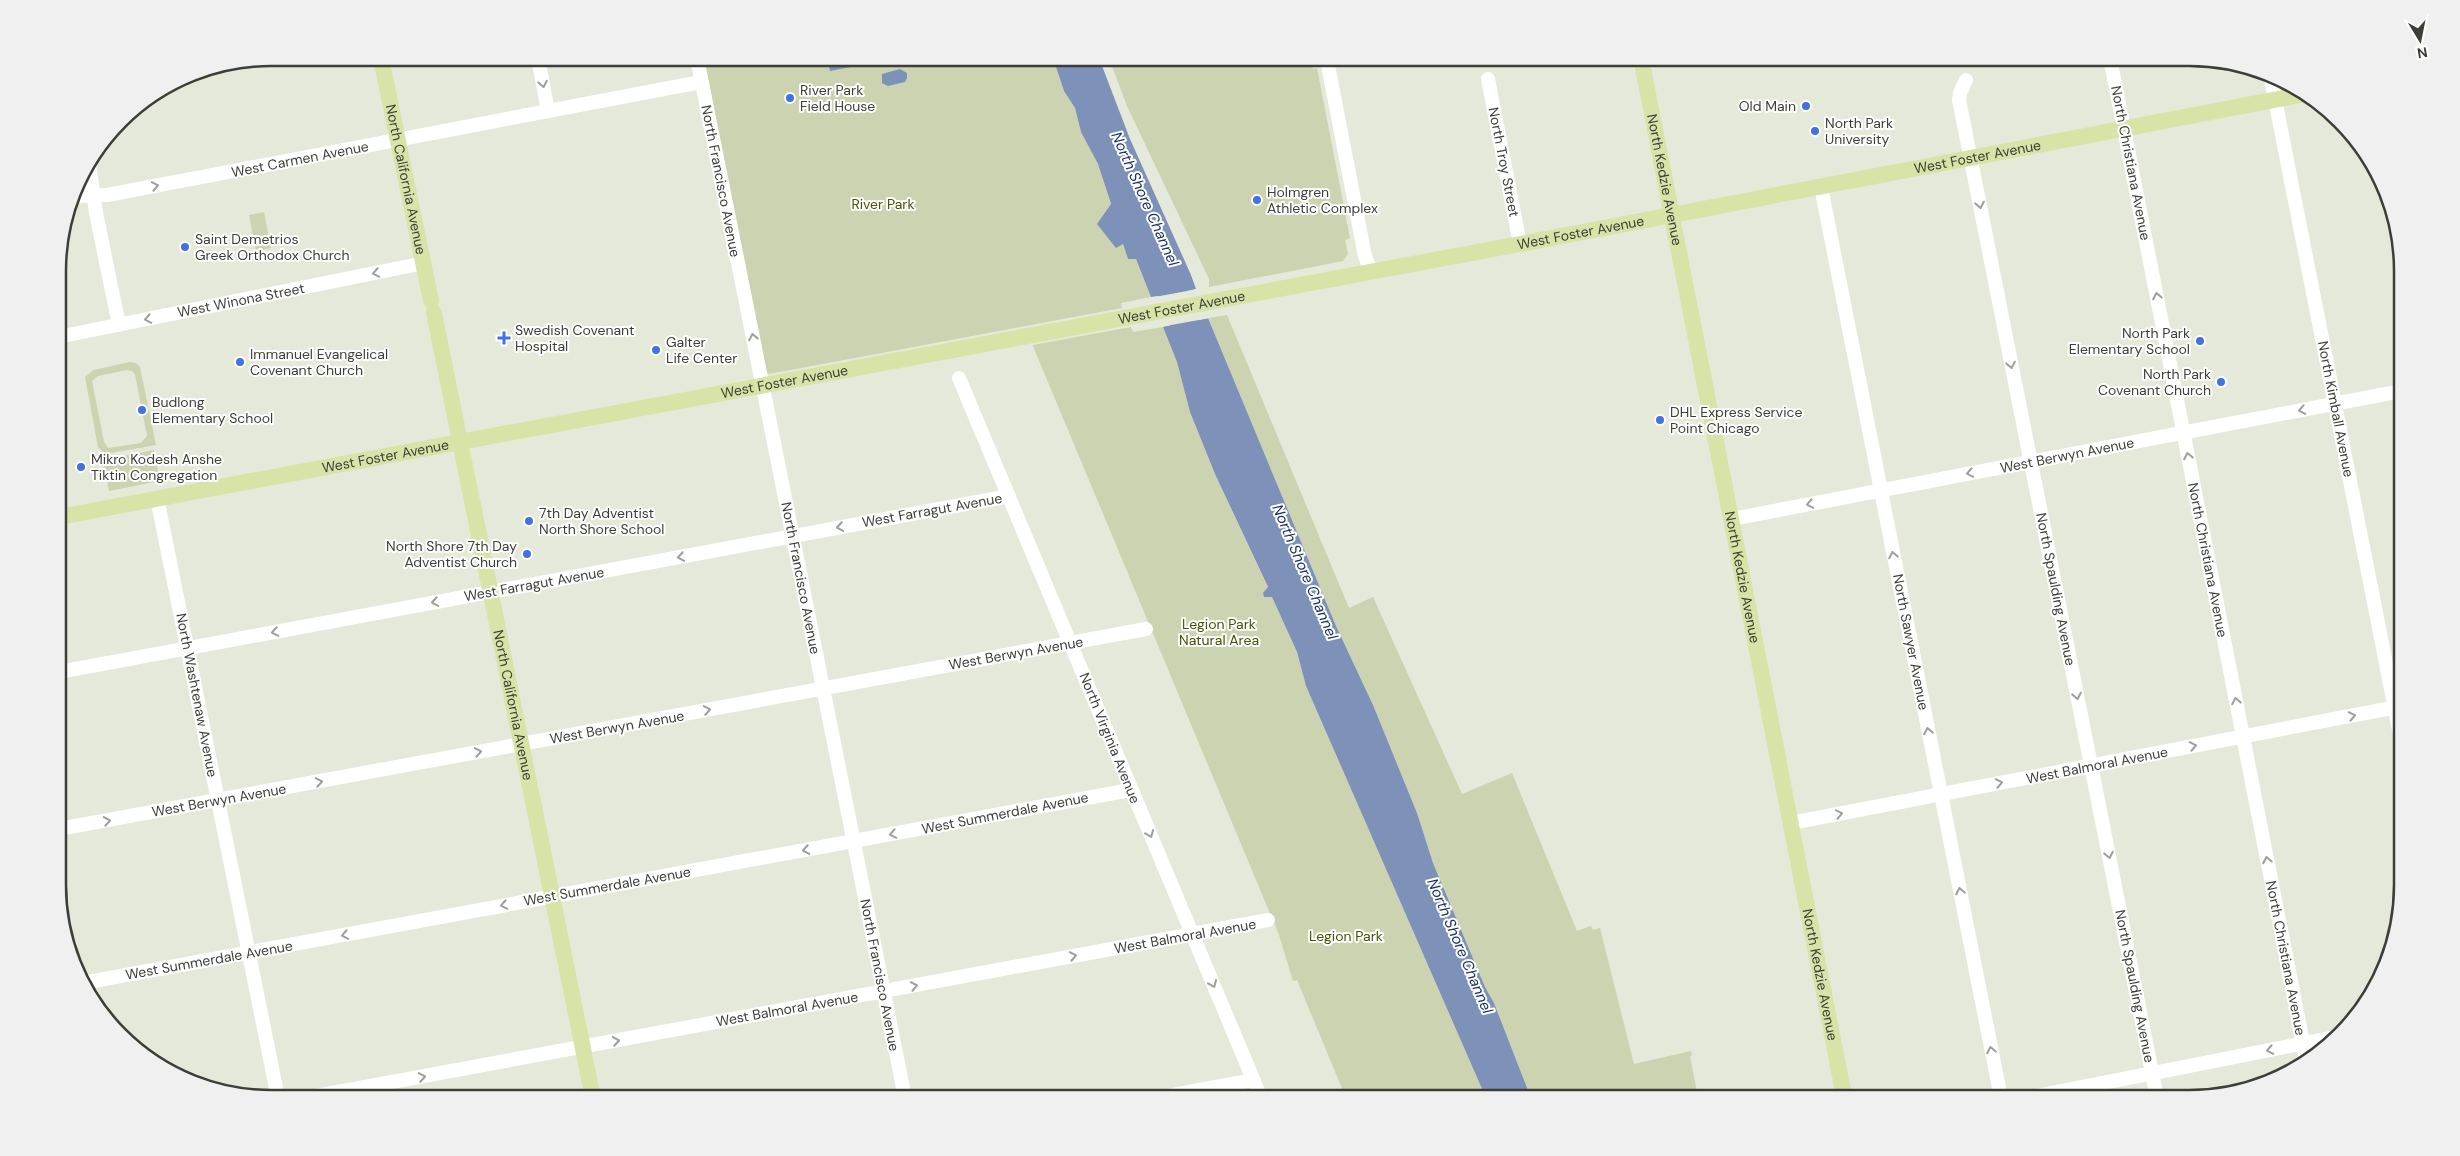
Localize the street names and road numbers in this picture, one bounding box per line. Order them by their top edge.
street label: North Christiana Avenue [2107,84,2155,242]
street label: North California Avenue [382,103,430,256]
street label: North Francisco Avenue [697,103,745,259]
street label: North Troy Street [1485,106,1523,218]
street label: North Kedzie Avenue [1643,112,1687,247]
street label: West Foster Avenue [1912,136,2042,178]
street label: West Carmen Avenue [230,137,370,181]
street label: West Foster Avenue [1516,211,1646,253]
street label: West Winona Street [176,279,306,321]
street label: West Foster Avenue [1117,287,1247,328]
street label: North Kimball Avenue [2314,339,2358,479]
street label: West Foster Avenue [719,361,849,402]
street label: West Berwyn Avenue [1998,433,2136,477]
street label: West Foster Avenue [320,435,450,477]
street label: North Christiana Avenue [2184,481,2232,639]
street label: West Farragut Avenue [861,489,1004,531]
street label: North Francisco Avenue [777,500,825,656]
street label: North Kedzie Avenue [1721,510,1764,645]
street label: North Spaulding Avenue [2032,511,2080,667]
street label: West Farragut Avenue [463,563,606,605]
street label: North Sawyer Avenue [1889,572,1933,712]
street label: North Washtenaw Avenue [172,611,222,779]
street label: North California Avenue [489,628,537,782]
street label: West Berwyn Avenue [947,632,1085,674]
street label: North Virginia Avenue [1076,670,1145,806]
street label: West Berwyn Avenue [548,706,686,748]
street label: West Balmoral Avenue [2025,742,2169,788]
street label: West Berwyn Avenue [150,779,288,821]
street label: West Summerdale Avenue [920,788,1090,838]
street label: West Summerdale Avenue [522,862,692,910]
street label: North Christiana Avenue [2262,879,2310,1037]
street label: North Francisco Avenue [856,897,904,1053]
street label: North Kedzie Avenue [1799,907,1842,1042]
street label: North Spaulding Avenue [2111,908,2159,1064]
street label: West Balmoral Avenue [1113,915,1257,957]
street label: West Summerdale Avenue [124,936,294,984]
street label: West Balmoral Avenue [715,988,859,1030]

